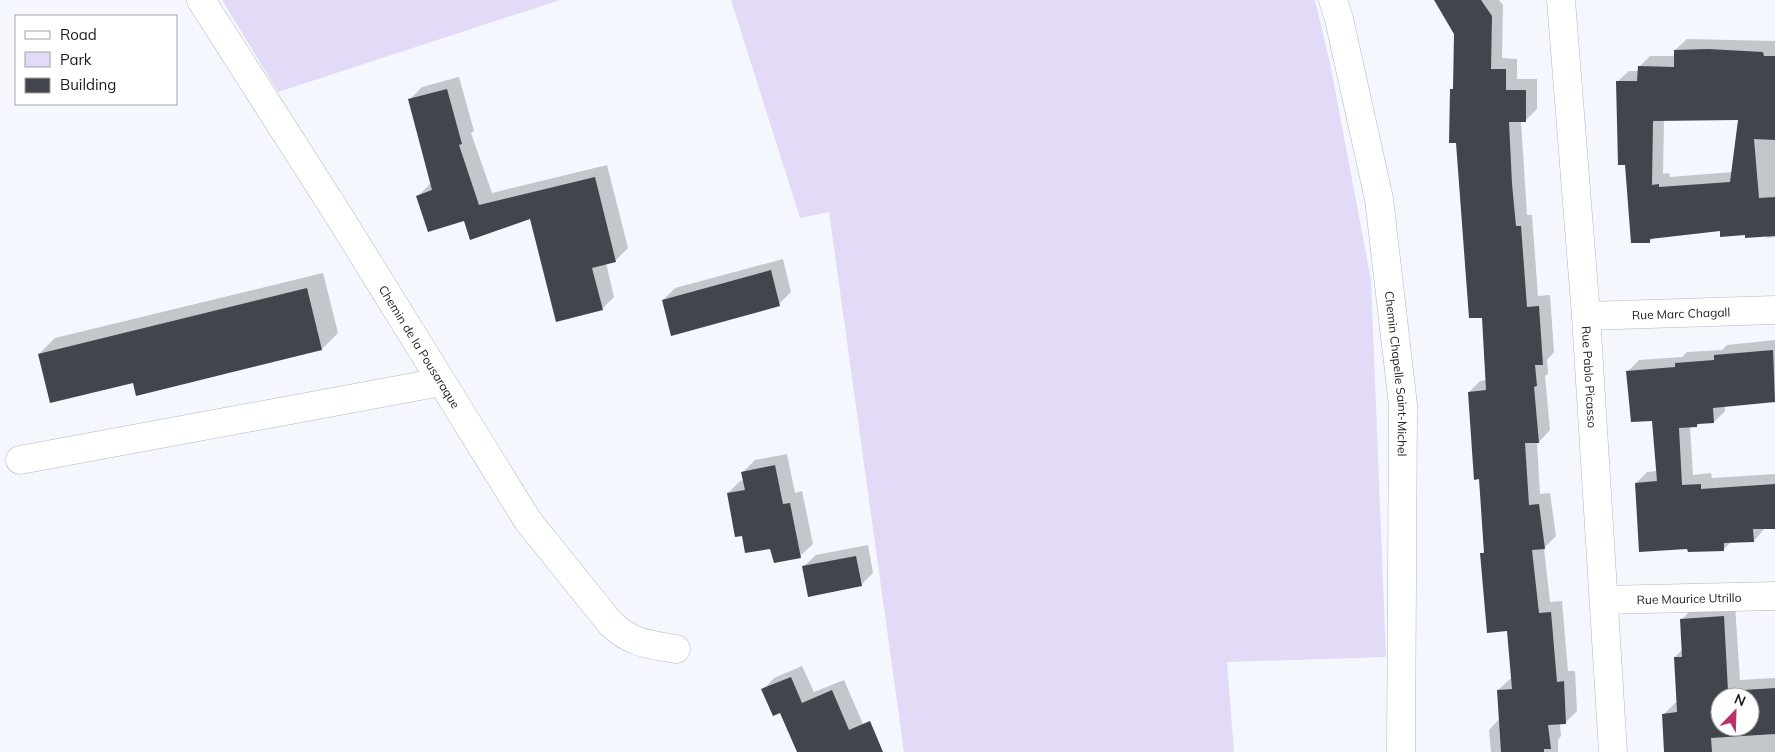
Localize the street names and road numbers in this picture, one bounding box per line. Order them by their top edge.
street label: Chemin de la Pousaraque [376,282,464,411]
street label: Chemin Chapelle Saint-Michel [1382,290,1411,457]
street label: Rue Marc Chagall [1632,304,1730,322]
street label: Rue Pablo Picasso [1579,325,1600,429]
street label: Rue Maurice Utrillo [1636,589,1742,607]

